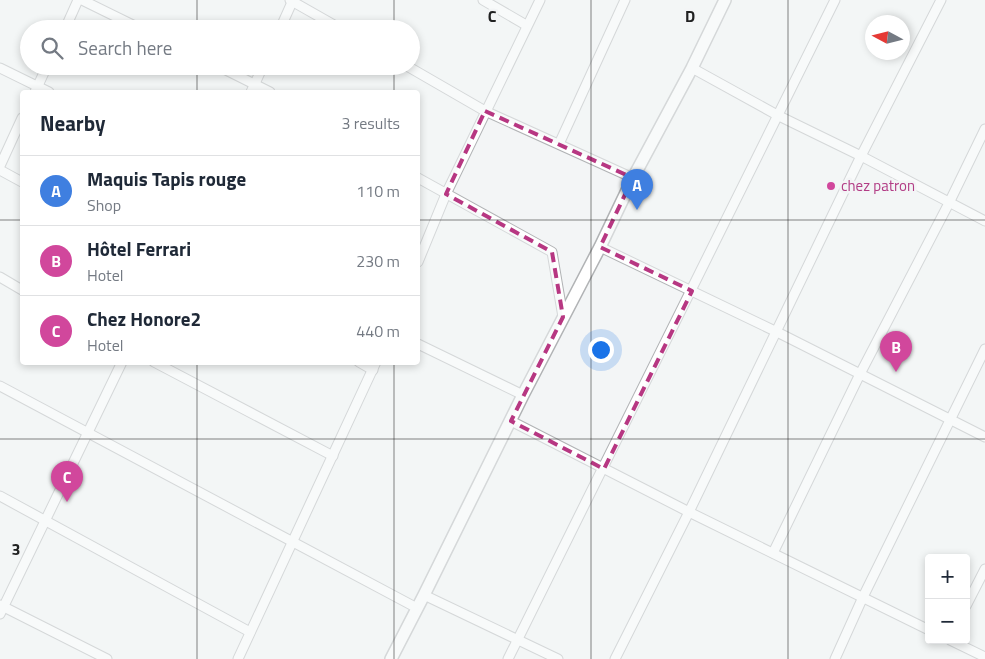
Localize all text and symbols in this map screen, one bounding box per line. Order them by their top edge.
text: C [488,4,497,28]
text: D [685,4,695,28]
north arrow [865,15,910,60]
search box [20,20,420,75]
text: Search here [78,33,172,62]
icon: search [38,34,66,62]
text: Nearby [40,107,105,139]
text: 3 results [341,111,400,135]
text: Maquis Tapis rouge [87,164,246,193]
pin: A [621,169,653,210]
place label: chez patron [841,174,915,197]
text: A [51,179,61,203]
text: 110 m [356,179,400,203]
marker: chez patron [825,180,837,192]
text: Shop [87,193,121,217]
text: Hôtel Ferrari [87,234,191,263]
text: B [51,249,61,273]
text: 230 m [356,249,400,273]
text: Hotel [87,263,124,287]
text: Chez Honore2 [87,304,201,333]
text: C [52,319,60,343]
text: 440 m [356,319,400,343]
pin: B [880,331,912,372]
text: Hotel [87,333,124,357]
your location [588,337,614,363]
pin: C [51,461,83,502]
text: 3 [12,537,20,561]
map controls [925,554,970,644]
button: + [925,554,970,599]
button: − [925,599,970,644]

